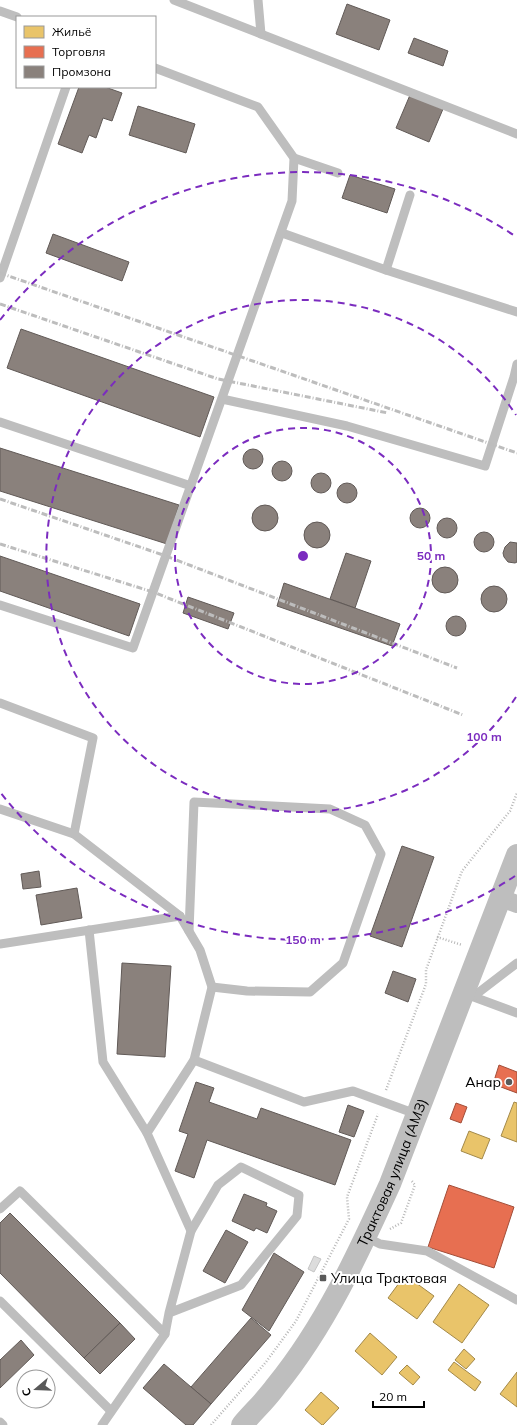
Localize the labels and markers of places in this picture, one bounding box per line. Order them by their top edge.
centre of rings [296,549,310,563]
place label: Анар [465,1073,501,1091]
marker: Анар [504,1077,514,1087]
place label: Улица Трактовая [330,1269,447,1287]
marker: Улица Трактовая [318,1273,328,1283]

